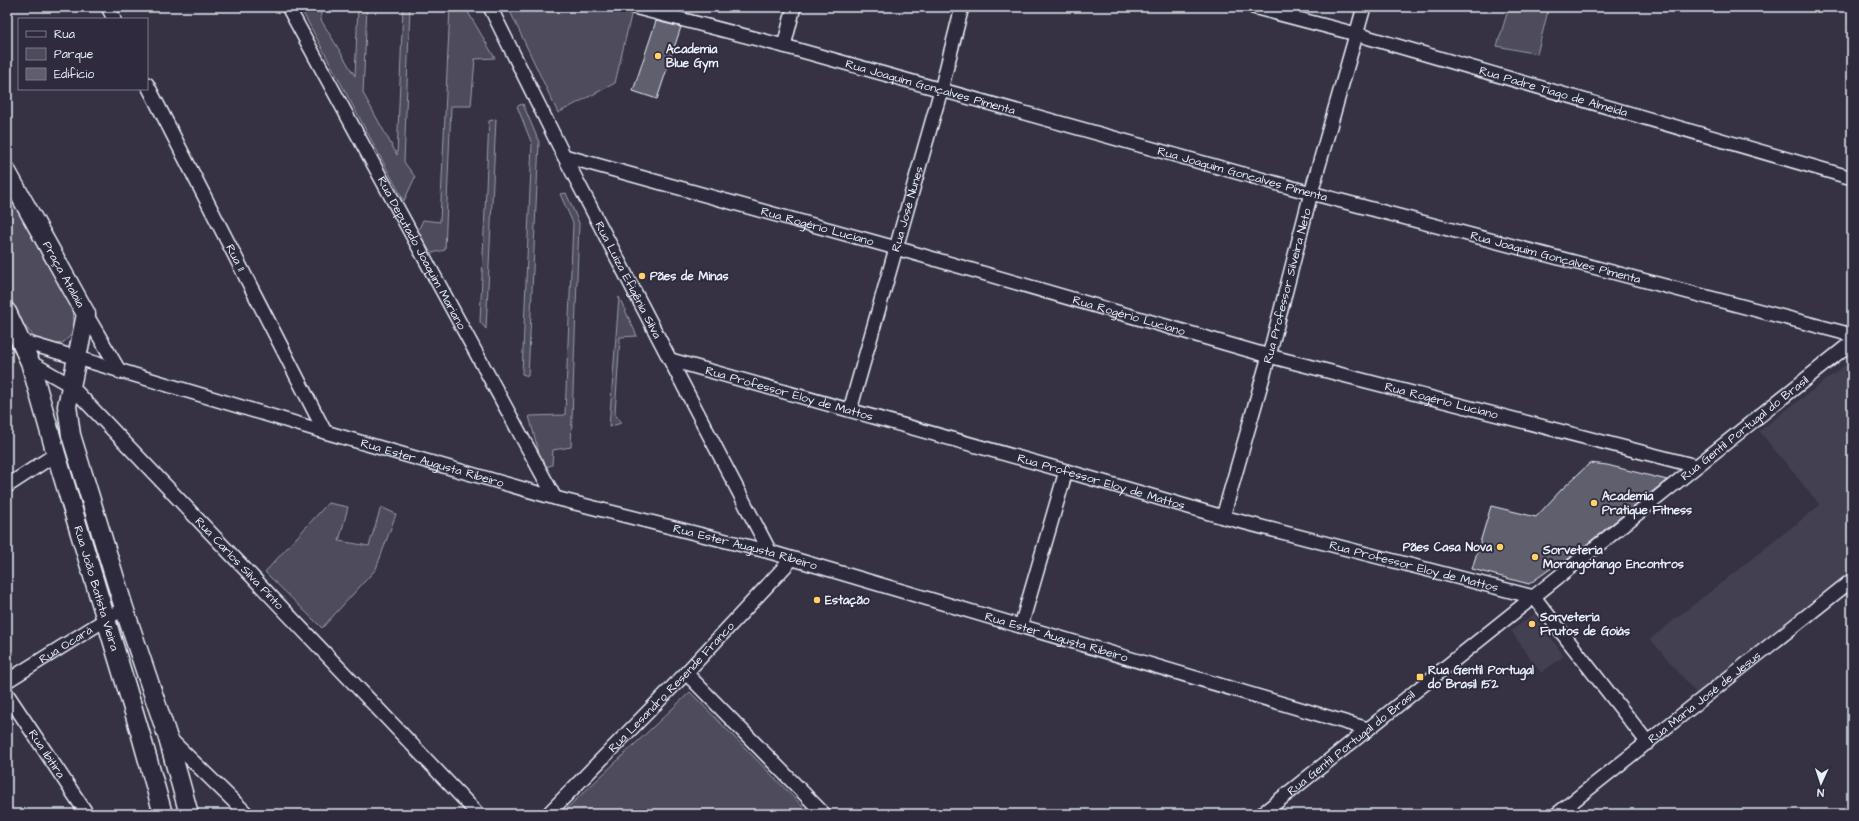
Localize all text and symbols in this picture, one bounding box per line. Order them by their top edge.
legend [18,18,148,90]
text: Rua [54,26,75,43]
place label: Academia Blue Gym [666,41,719,73]
text: Parque [54,46,94,63]
marker: Academia Blue Gym [653,51,663,61]
street label: Rua Joaquim Gonçalves Pimenta [844,55,1017,119]
street label: Rua Padre Tiago de Almeida [1477,62,1629,121]
text: Edifício [54,66,94,83]
street label: Rua Joaquim Gonçalves Pimenta [1156,142,1329,205]
street label: Rua José Nunes [887,164,927,254]
street label: Rua Deputado Joaquim Mariano [373,173,470,333]
street label: Rua Rogério Luciano [759,203,876,250]
street label: Rua Professor Silveira Neto [1259,206,1315,365]
street label: Rua Luiza Efigênia Silva [591,218,666,341]
street label: Rua Joaquim Gonçalves Pimenta [1469,227,1643,288]
street label: Praça Atalaia [39,238,89,310]
street label: Rua 11 [222,241,250,275]
place label: Pães de Minas [650,268,728,285]
marker: Pães de Minas [637,271,647,281]
street label: Rua Rogério Luciano [1071,291,1187,340]
street label: Rua Professor Eloy de Mattos [704,362,875,425]
street label: Rua Gentil Portugal do Brasil [1677,371,1812,484]
street label: Rua Rogério Luciano [1383,378,1500,423]
street label: Rua Ester Augusta Ribeiro [359,434,506,491]
street label: Rua Professor Eloy de Mattos [1015,449,1187,514]
place label: Academia Pratique Fitness [1602,488,1692,520]
marker: Academia Pratique Fitness [1589,498,1599,508]
street label: Rua Carlos Silva Pinto [191,513,288,613]
street label: Rua Ester Augusta Ribeiro [672,520,819,574]
street label: Rua João Batista Vieira [70,524,124,653]
street label: Rua Professor Eloy de Mattos [1328,536,1500,596]
place label: Pães Casa Nova [1403,539,1493,556]
marker: Pães Casa Nova [1495,542,1505,552]
place label: Sorveteria Morangotango Encontros [1542,542,1684,575]
marker: Sorveteria Morangotango Encontros [1530,552,1540,562]
place label: Estação [825,592,870,609]
marker: Estação [812,595,822,605]
street label: Rua Ester Augusta Ribeiro [983,608,1130,666]
place label: Sorveteria Frutos de Goiás [1539,609,1630,640]
street label: Rua Lesandro Resende Franco [604,618,738,756]
marker: Sorveteria Frutos de Goiás [1527,619,1537,629]
street label: Rua Ocará [36,621,96,668]
street label: Rua Maria José de Jesus [1644,647,1764,747]
place label: Rua Gentil Portugal do Brasil 152 [1427,662,1534,693]
marker: Rua Gentil Portugal do Brasil 152 [1415,672,1425,682]
street label: Rua Gentil Portugal do Brasil [1283,686,1419,799]
street label: Rua Ibitira [24,726,69,782]
north arrow [1801,763,1841,803]
text: N [1817,785,1824,800]

